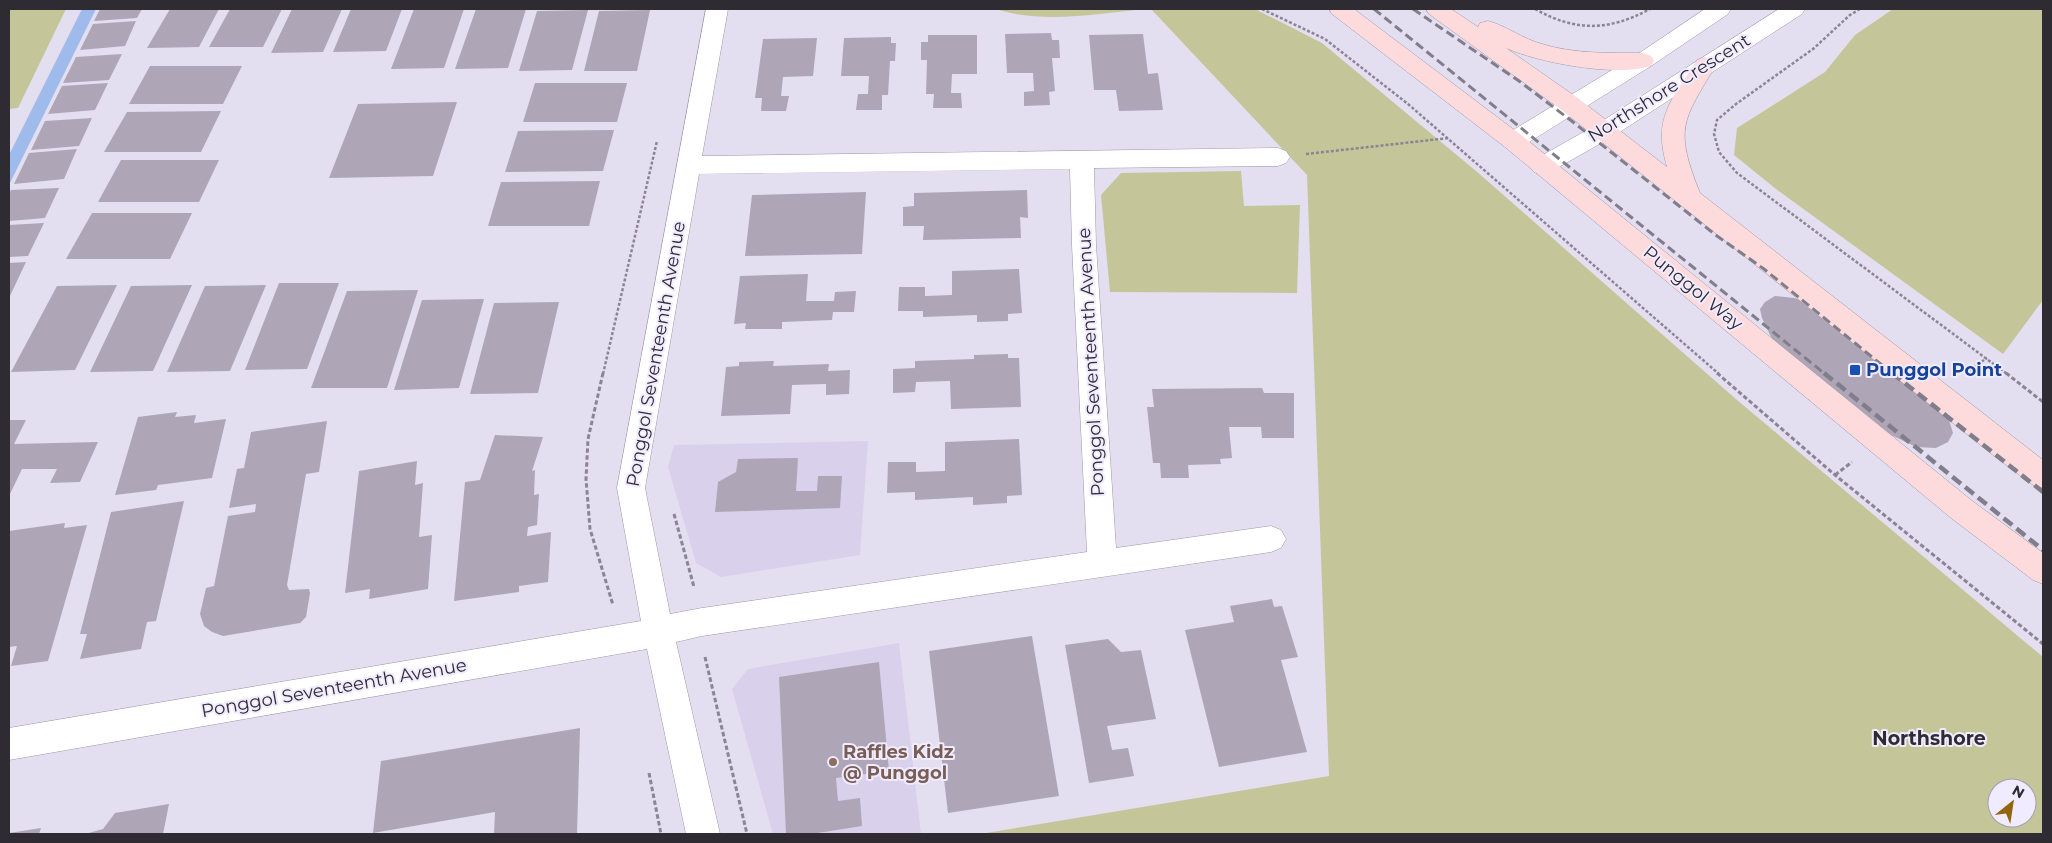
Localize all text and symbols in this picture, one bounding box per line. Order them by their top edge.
street label: Northshore Crescent [1584,29,1754,147]
street label: Ponggol Seventeenth Avenue [622,220,690,488]
street label: Ponggol Seventeenth Avenue [1073,227,1109,497]
street label: Punggol Way [1639,241,1747,335]
place label: Punggol Point [1866,359,2002,381]
marker: Punggol Point [1848,363,1862,377]
street label: Ponggol Seventeenth Avenue [200,654,468,722]
district label: Northshore [1872,727,1986,750]
place label: Raffles Kidz @ Punggol [843,741,954,784]
marker: Raffles Kidz @ Punggol [827,756,839,768]
north arrow [1987,778,2037,828]
text: N [2009,781,2028,802]

